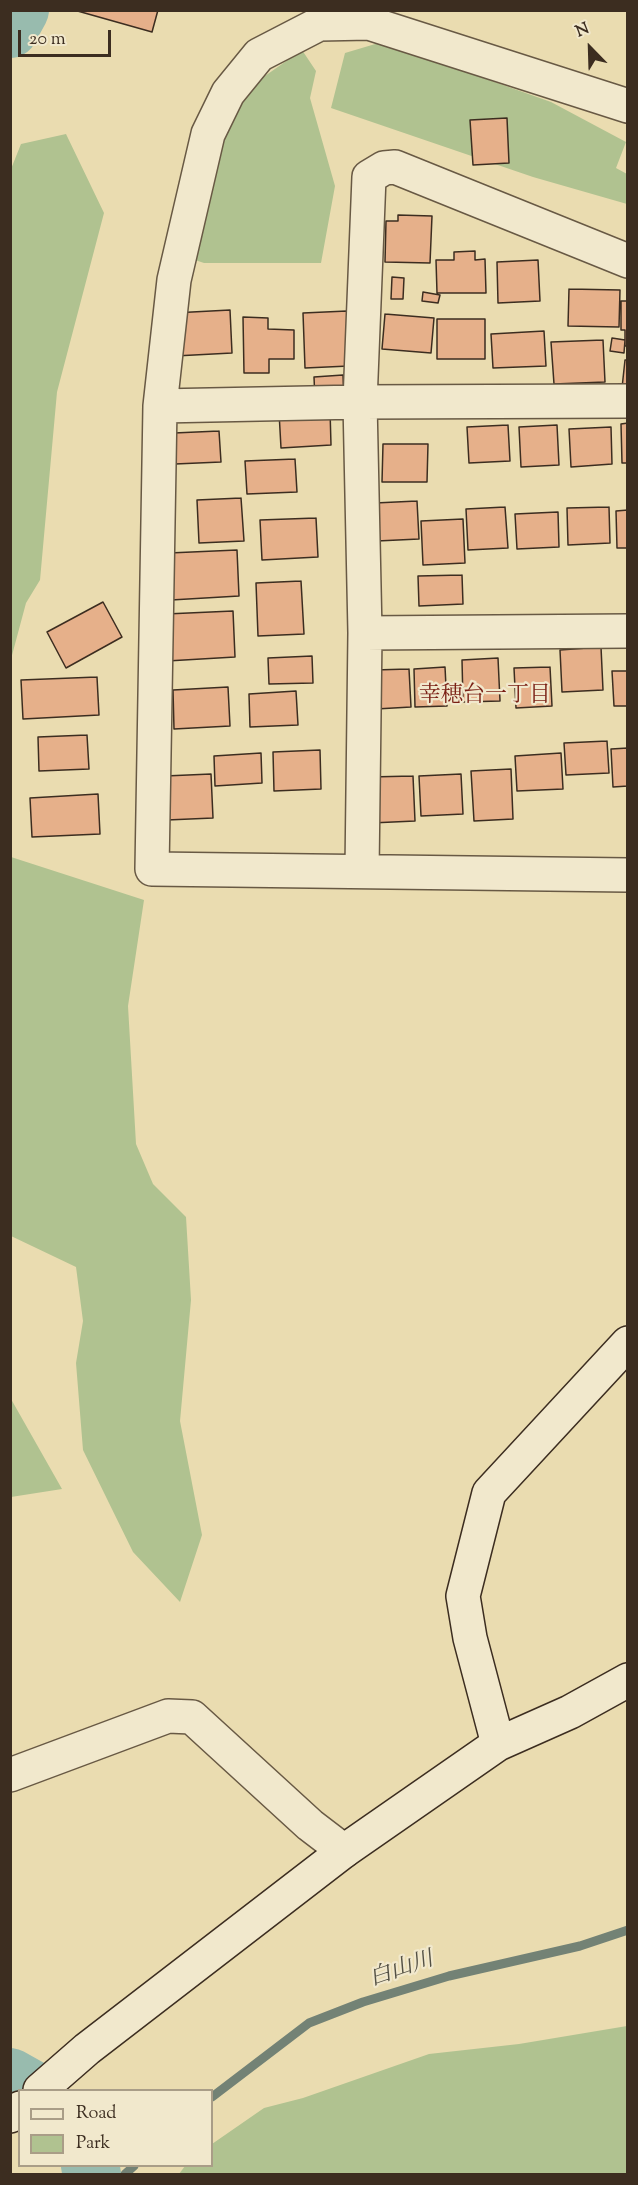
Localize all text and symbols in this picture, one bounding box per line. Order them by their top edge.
scale bar [21,18,114,56]
north arrow [560,18,620,78]
text: N [572,18,593,44]
text: 20 m [29,27,66,53]
district label: 幸穂台一丁目 [419,684,551,710]
water label: 白山川 [367,1948,437,1994]
legend [18,2089,213,2167]
text: Road [76,2101,116,2127]
text: Park [76,2131,110,2157]

